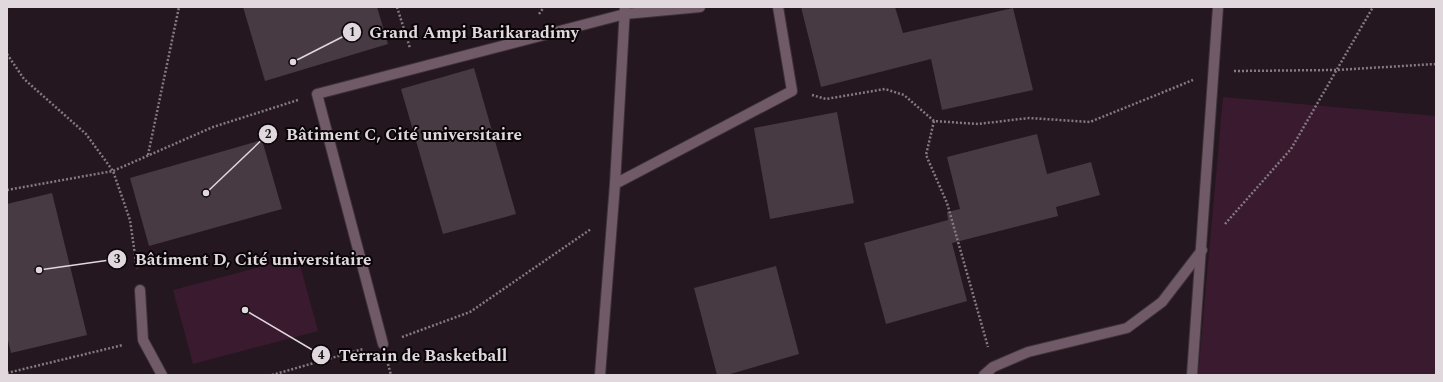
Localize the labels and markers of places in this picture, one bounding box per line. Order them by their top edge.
callout: Grand Ampi Barikaradimy [342,18,587,47]
callout: Bâtiment C, Cité universitaire [258,119,530,148]
callout: Bâtiment D, Cité universitaire [107,245,380,274]
callout: Terrain de Basketball [311,340,515,369]

